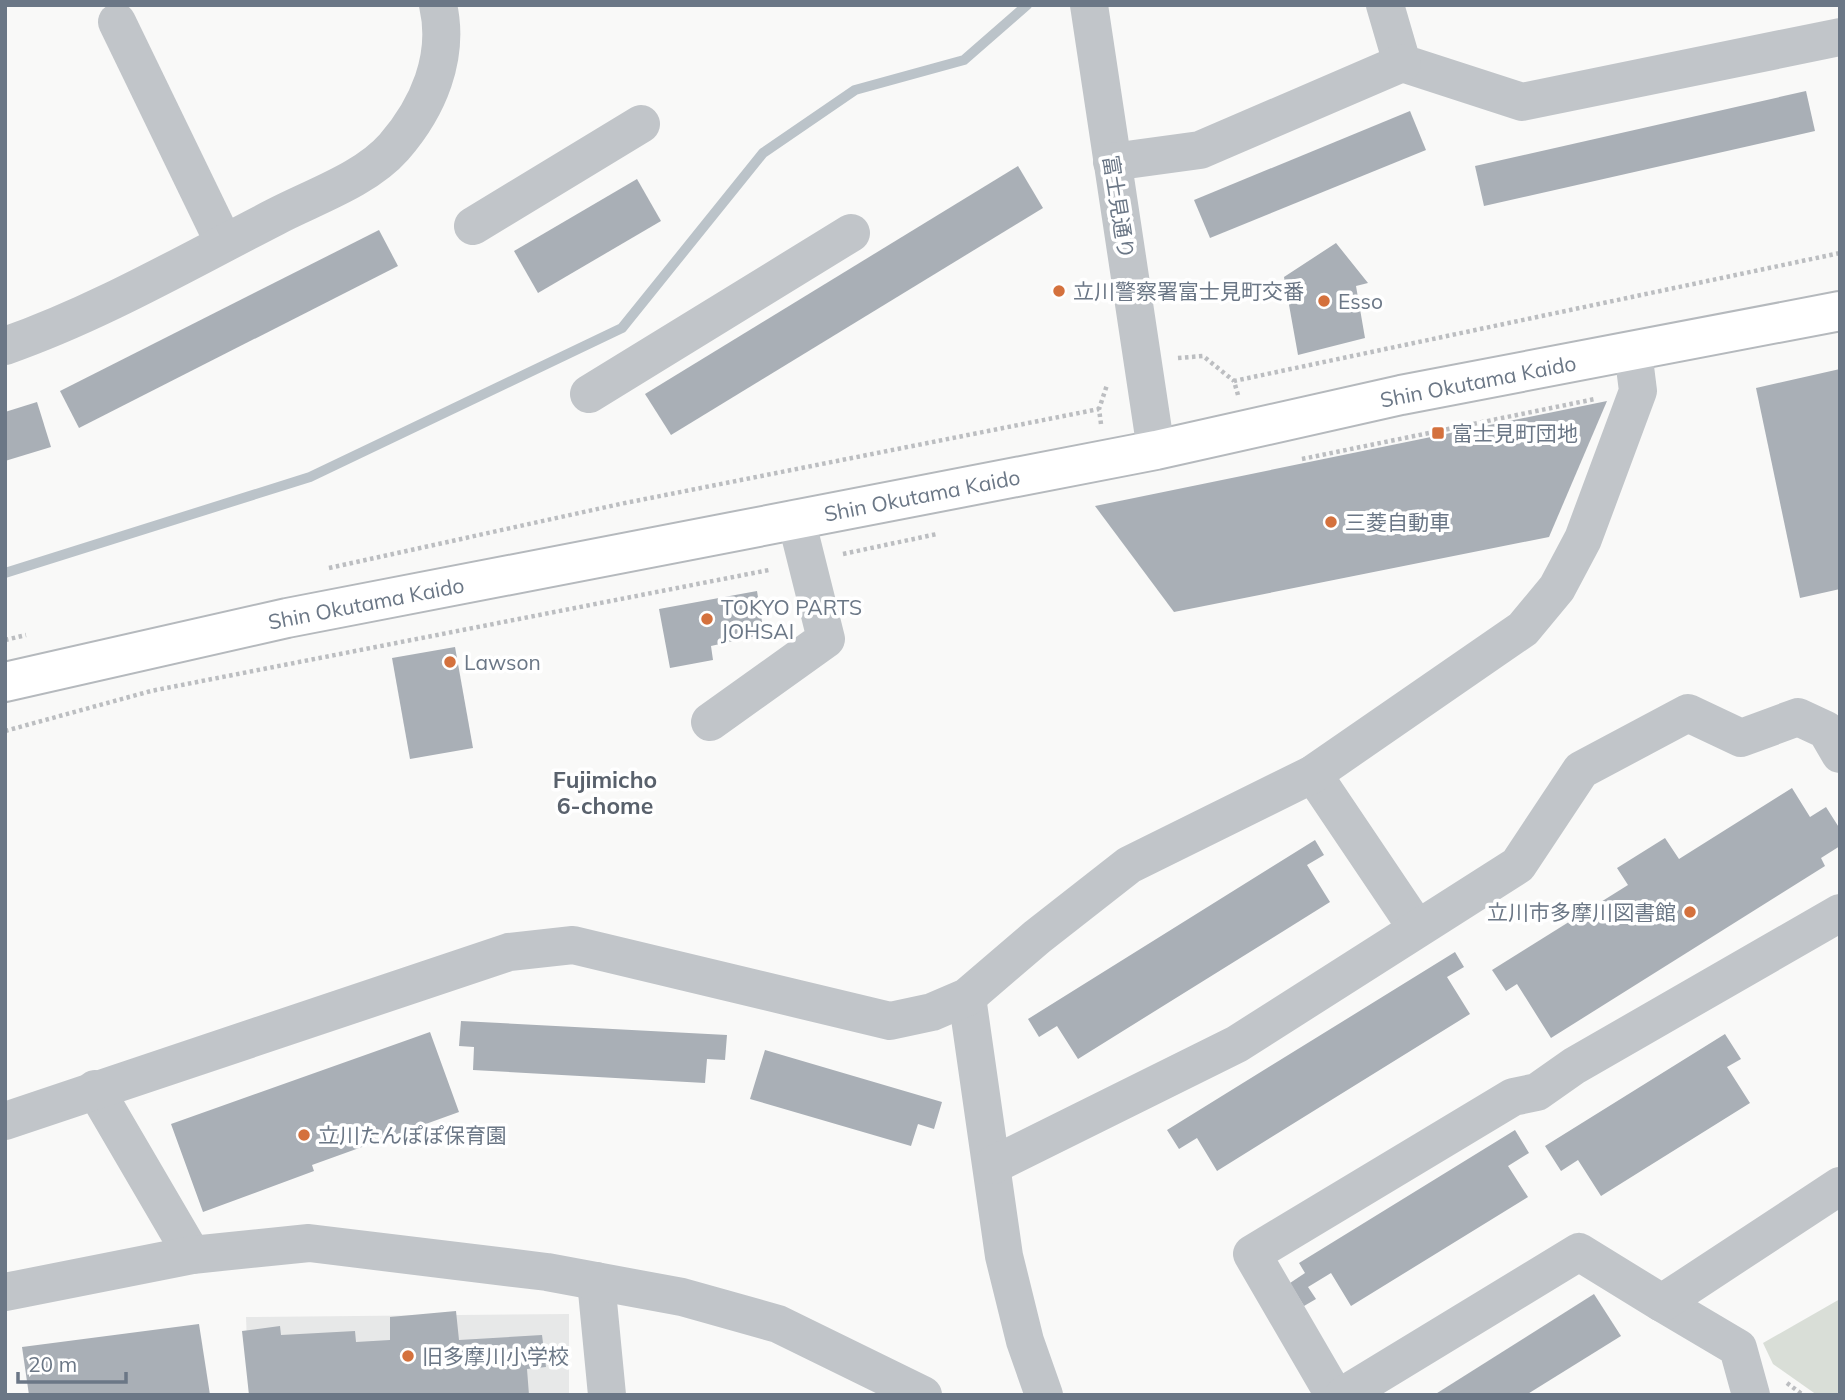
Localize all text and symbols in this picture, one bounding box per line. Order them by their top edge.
street label: 富士見通り [1098,153,1140,261]
place label: 立川警察署富士見町交番 [1073,278,1304,304]
marker: 立川警察署富士見町交番 [1051,283,1067,299]
place label: Esso [1338,288,1383,314]
marker: Esso [1316,293,1332,309]
street label: Shin Okutama Kaido [1378,349,1578,413]
place label: 富士見町団地 [1452,420,1578,446]
marker: 富士見町団地 [1430,425,1446,441]
street label: Shin Okutama Kaido [822,463,1022,527]
place label: 三菱自動車 [1345,509,1450,535]
marker: 三菱自動車 [1323,514,1339,530]
street label: Shin Okutama Kaido [266,571,466,635]
place label: TOKYO PARTS JOHSAI [721,594,862,644]
marker: TOKYO PARTS JOHSAI [699,611,715,627]
place label: Lawson [464,649,541,675]
marker: Lawson [442,654,458,670]
district label: Fujimicho 6-chome [553,765,657,820]
place label: 立川市多摩川図書館 [1487,899,1676,925]
marker: 立川市多摩川図書館 [1682,904,1698,920]
place label: 立川たんぽぽ保育園 [318,1122,507,1148]
marker: 立川たんぽぽ保育園 [296,1127,312,1143]
scale bar [18,1340,126,1384]
place label: 旧多摩川小学校 [422,1343,569,1369]
marker: 旧多摩川小学校 [400,1348,416,1364]
text: 20 m [28,1351,77,1377]

